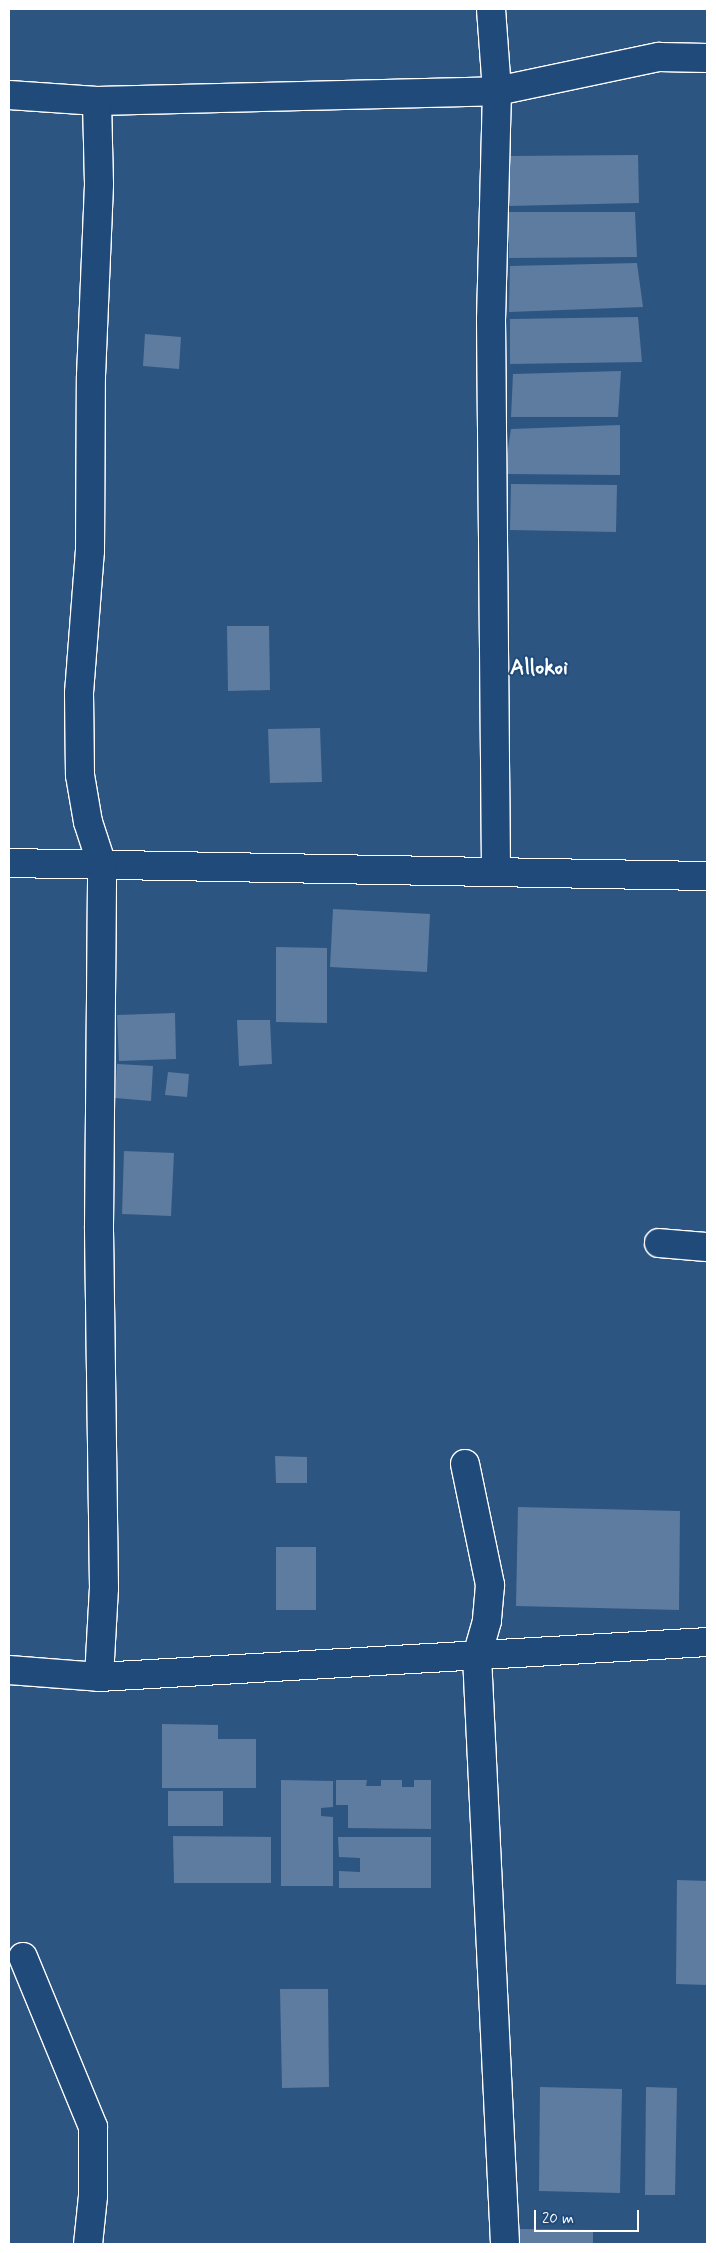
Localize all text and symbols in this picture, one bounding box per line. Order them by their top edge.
district label: Allokoi [510,656,568,682]
scale bar [536,2200,641,2232]
text: 20 m [542,2209,574,2229]

